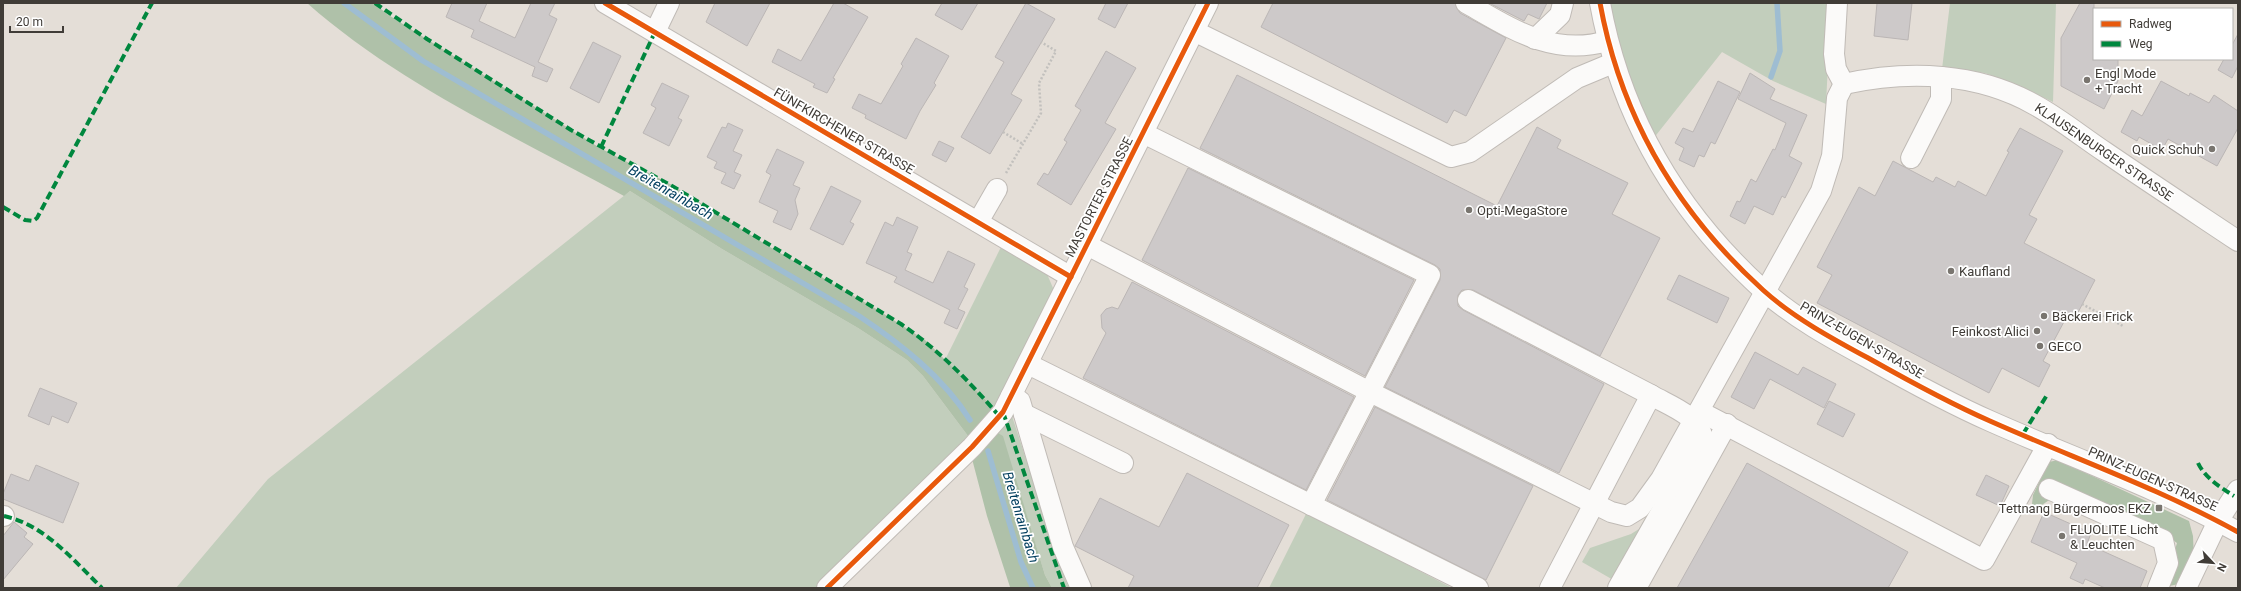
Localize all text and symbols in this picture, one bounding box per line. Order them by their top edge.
scale bar [10,8,63,34]
legend [2093,8,2233,60]
text: 20 m [16,15,43,29]
text: Radweg [2129,17,2172,31]
text: Weg [2129,37,2153,51]
place label: Engl Mode + Tracht [2095,66,2156,96]
marker: Engl Mode + Tracht [2082,75,2092,85]
street label: FÜNFKIRCHENER STRASSE [771,85,917,177]
street label: KLAUSENBURGER STRASSE [2032,100,2176,204]
street label: MASTORTER STRASSE [1062,134,1136,260]
place label: Quick Schuh [2132,142,2204,157]
marker: Quick Schuh [2207,144,2217,154]
water label: Breitenrainbach [626,161,716,223]
place label: Opti-MegaStore [1477,203,1567,218]
marker: Opti-MegaStore [1464,205,1474,215]
place label: Kaufland [1959,264,2010,279]
marker: Kaufland [1946,266,1956,276]
street label: PRINZ-EUGEN-STRASSE [1798,298,1926,382]
place label: Bäckerei Frick [2052,309,2133,324]
marker: Bäckerei Frick [2039,311,2049,321]
place label: Feinkost Alici [1952,324,2029,339]
marker: Feinkost Alici [2032,326,2042,336]
place label: GECO [2048,339,2082,354]
marker: GECO [2035,341,2045,351]
street label: PRINZ-EUGEN-STRASSE [2086,444,2220,514]
water label: Breitenrainbach [1000,469,1042,565]
place label: Tettnang Bürgermoos EKZ [1999,501,2151,516]
marker: Tettnang Bürgermoos EKZ [2154,503,2164,513]
place label: FLUOLITE Licht & Leuchten [2070,522,2158,552]
marker: FLUOLITE Licht & Leuchten [2057,531,2067,541]
north arrow [2193,543,2233,583]
text: N [2214,561,2229,574]

